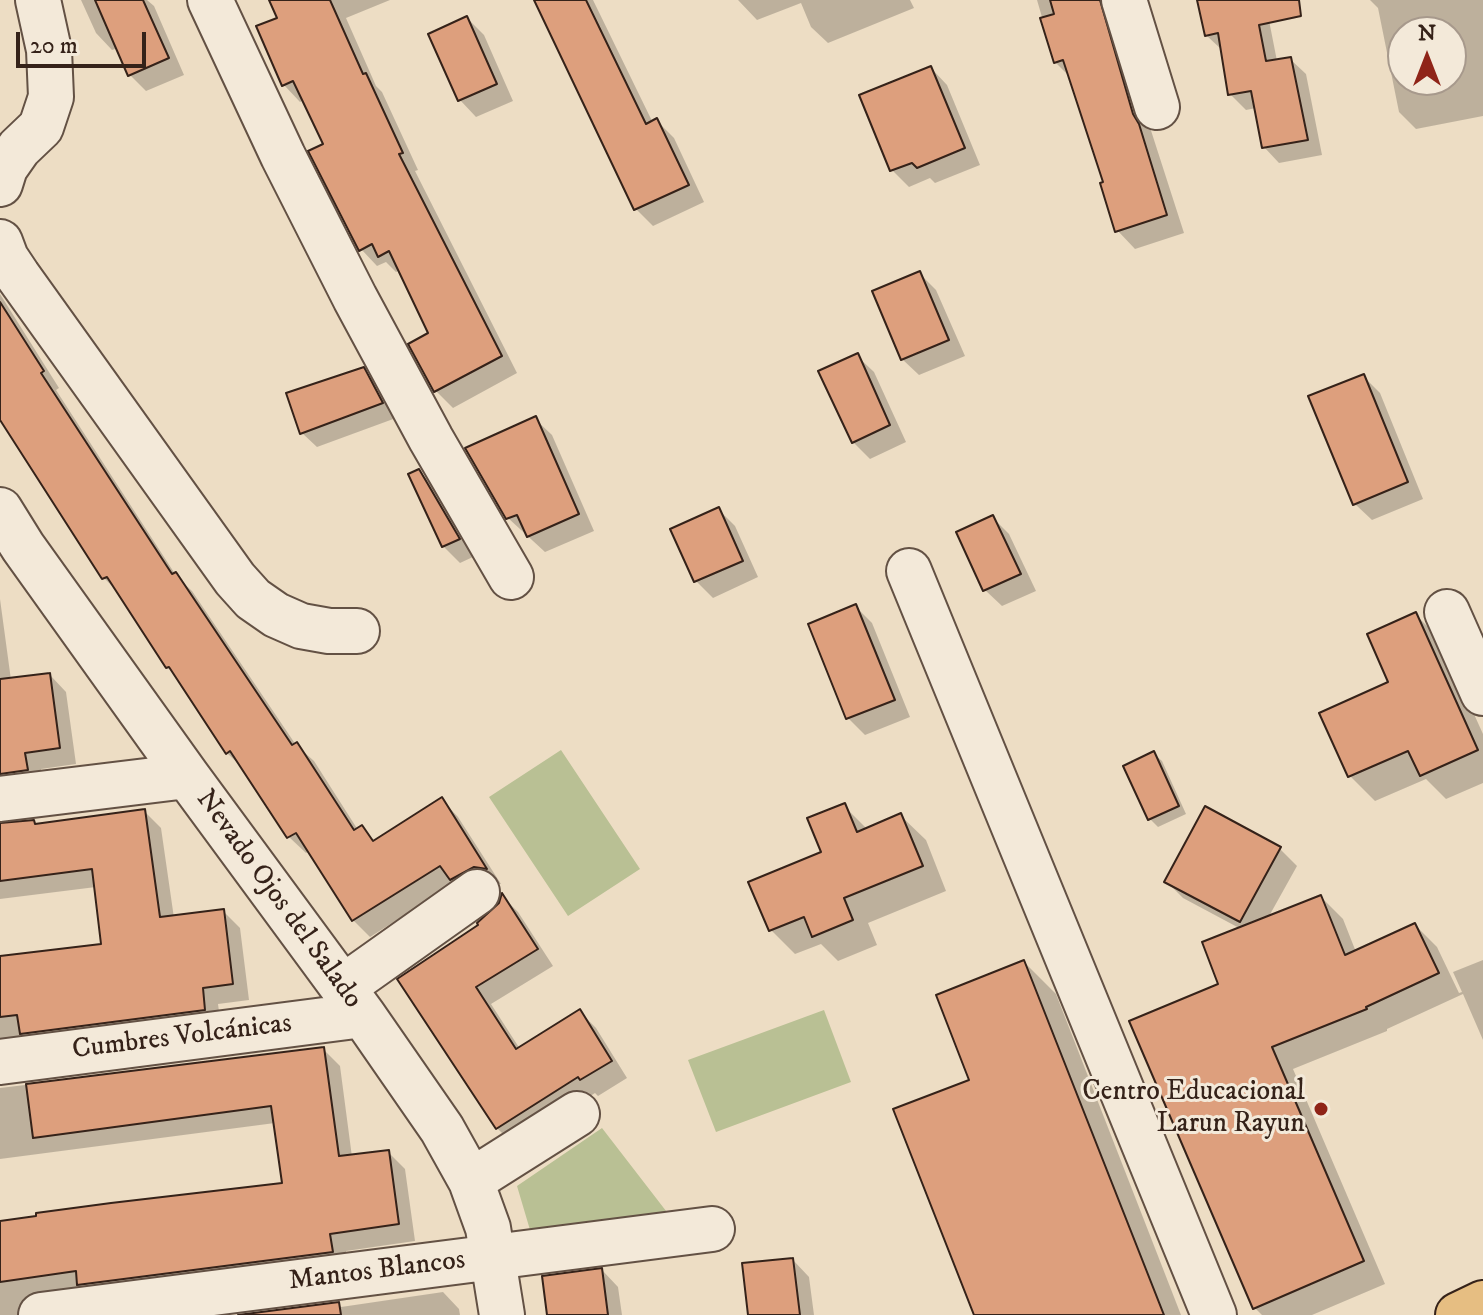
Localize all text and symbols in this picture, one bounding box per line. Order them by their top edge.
scale bar [20,16,150,66]
north arrow [1387,16,1467,96]
text: N [1418,20,1436,47]
text: 20 m [30,31,78,61]
street label: Nevado Ojos del Salado [187,784,369,1016]
street label: Cumbres Volcánicas [70,1008,294,1068]
place label: Centro Educacional Larun Rayun [1082,1076,1305,1142]
marker: Centro Educacional Larun Rayun [1312,1100,1330,1118]
street label: Mantos Blancos [287,1245,467,1299]

